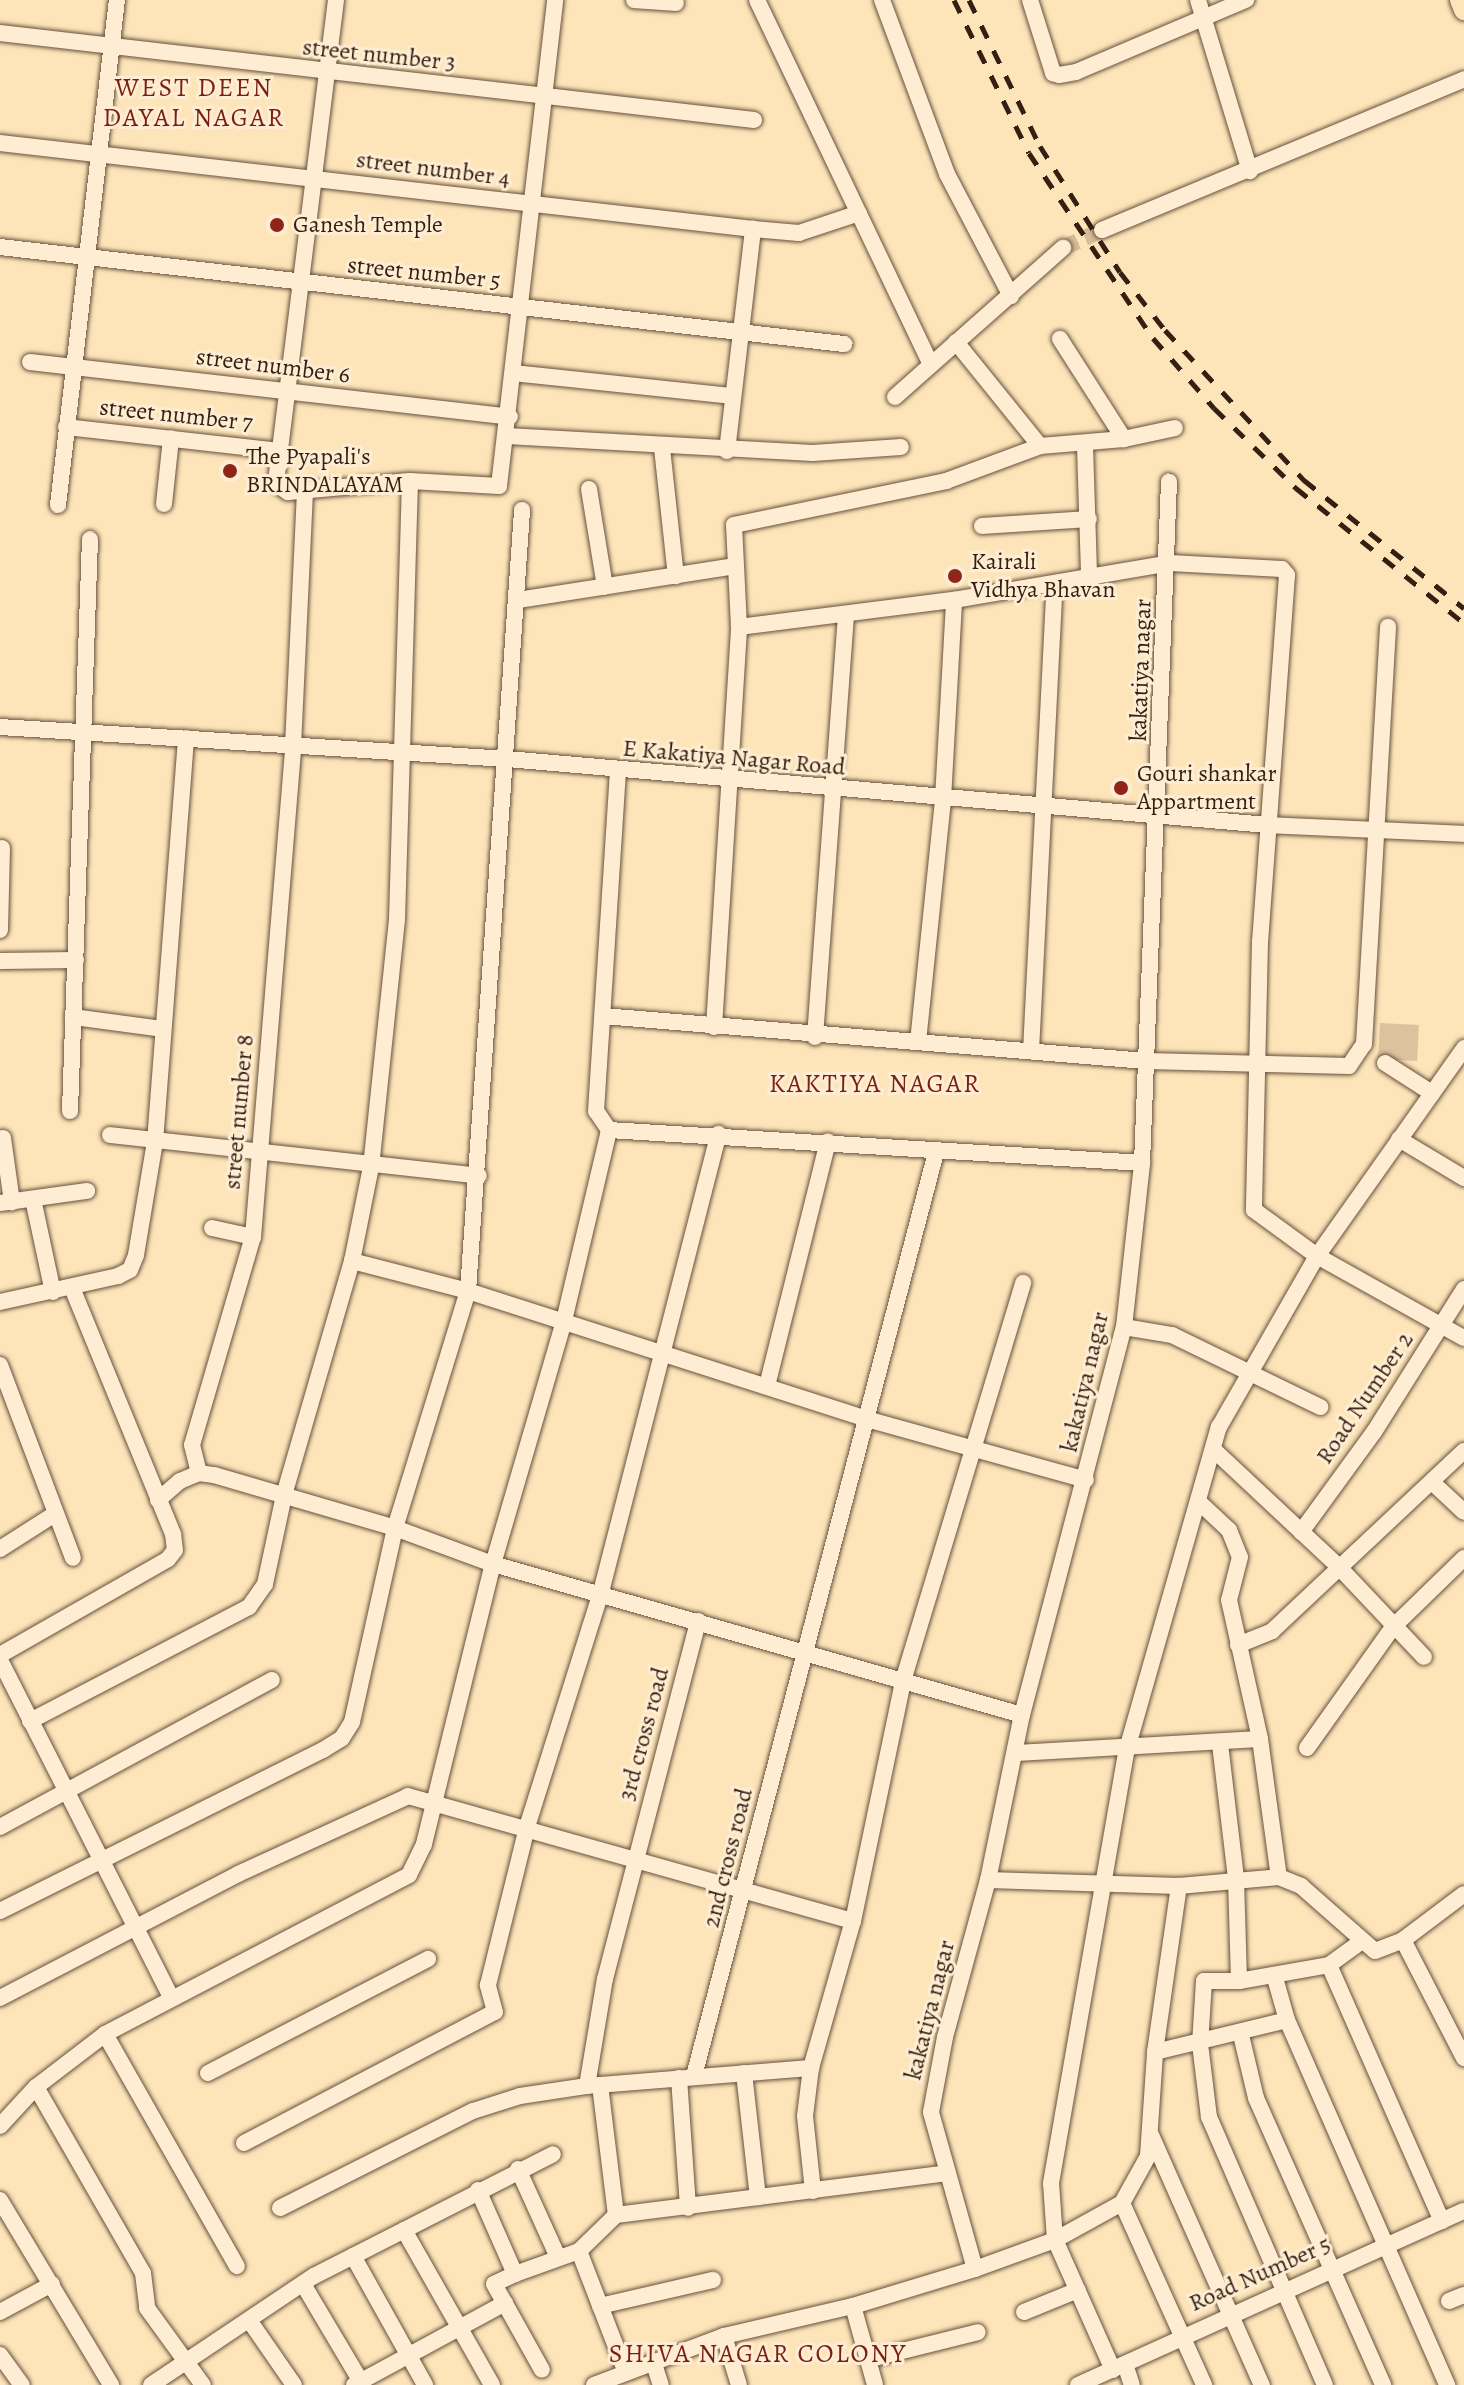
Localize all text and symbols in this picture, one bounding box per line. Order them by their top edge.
street label: street number 3 [301,33,457,77]
district label: WEST DEEN DAYAL NAGAR [103,72,285,134]
street label: street number 4 [355,145,511,193]
place label: Ganesh Temple [293,211,443,239]
marker: Ganesh Temple [268,216,286,234]
street label: street number 5 [346,251,502,295]
street label: street number 6 [194,342,352,390]
street label: street number 7 [98,393,254,437]
place label: The Pyapali's BRINDALAYAM [246,443,404,499]
marker: The Pyapali's BRINDALAYAM [221,462,239,480]
place label: Kairali Vidhya Bhavan [971,548,1115,604]
marker: Kairali Vidhya Bhavan [946,567,964,585]
street label: kakatiya nagar [1124,598,1158,742]
street label: E Kakatiya Nagar Road [622,734,846,782]
place label: Gouri shankar Appartment [1137,760,1277,816]
marker: Gouri shankar Appartment [1112,779,1130,797]
street label: street number 8 [218,1033,260,1191]
district label: KAKTIYA NAGAR [769,1068,981,1100]
street label: kakatiya nagar [1055,1309,1115,1455]
street label: Road Number 2 [1310,1326,1420,1470]
street label: 3rd cross road [612,1664,676,1804]
street label: 2nd cross road [697,1785,759,1931]
street label: kakatiya nagar [899,1937,961,2083]
street label: Road Number 5 [1185,2230,1335,2318]
district label: SHIVA NAGAR COLONY [609,2338,907,2370]

